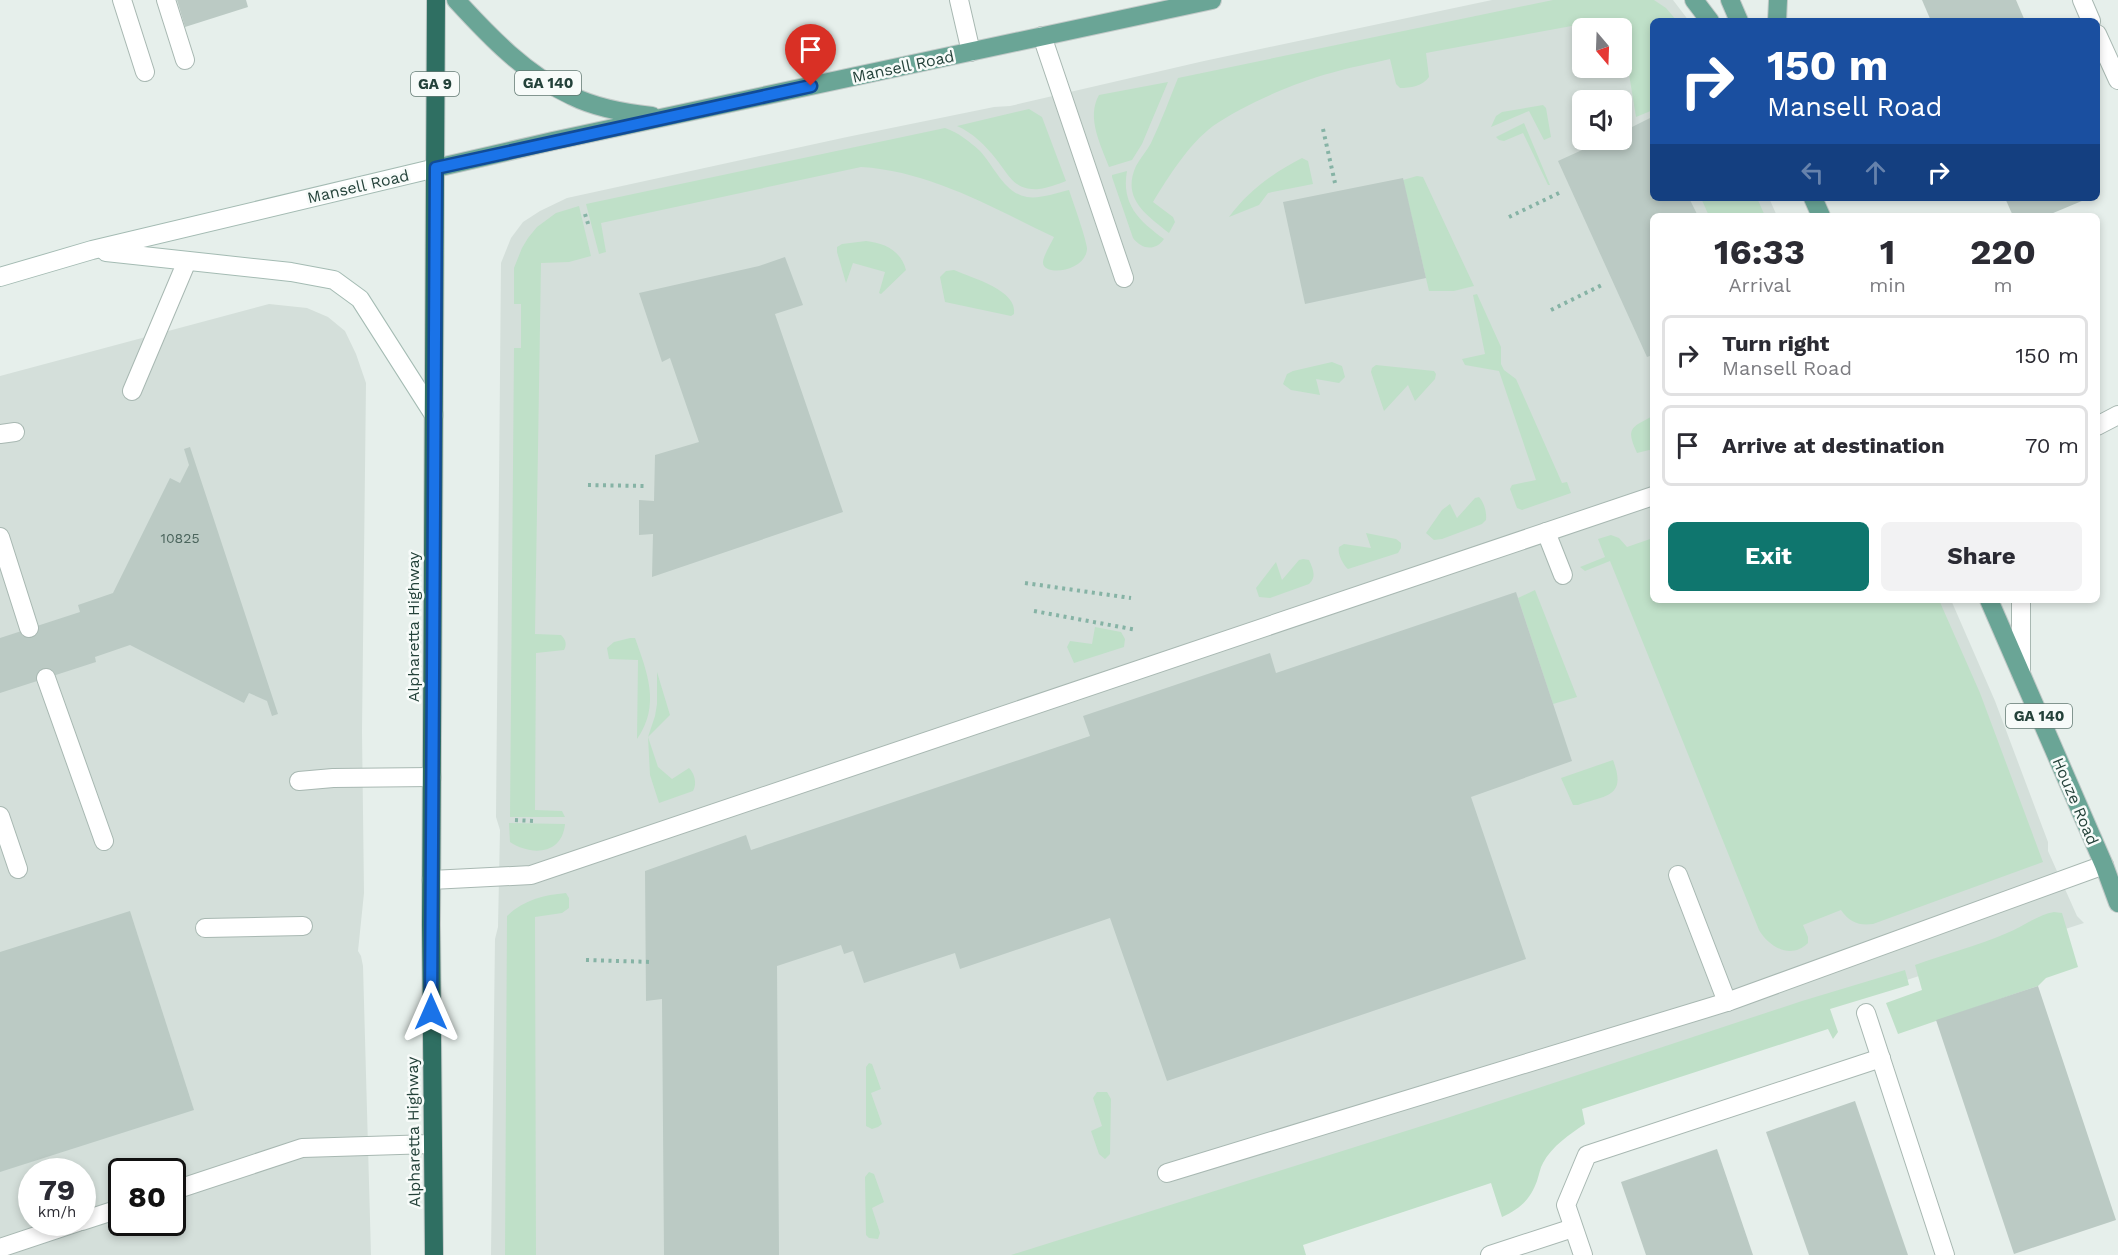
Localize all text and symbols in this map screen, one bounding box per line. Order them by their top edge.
north arrow [1572,18,1632,78]
map controls [1572,18,1632,150]
pin [785,24,836,86]
icon: arrive [794,33,827,66]
text: 150 m [1767,41,1888,90]
icon: right [1668,42,1746,120]
street label: Mansell Road [850,46,956,87]
road number: GA 140 [515,71,581,95]
road number: GA 9 [411,72,459,96]
button: sound [1572,90,1632,150]
text: Mansell Road [1767,91,1942,123]
icon: left [1796,156,1829,189]
icon: ahead [1859,156,1892,189]
icon: right [1922,156,1955,189]
street label: Mansell Road [305,166,411,207]
text: 16:33 [1714,231,1805,273]
text: 1 [1880,231,1895,273]
text: 220 [1970,231,2036,273]
text: Arrival [1728,273,1791,297]
text: min [1869,273,1906,297]
text: m [1993,273,2012,297]
text: Turn right [1722,331,1829,356]
icon: right [1671,339,1704,372]
text: 150 m [2015,343,2079,368]
text: Mansell Road [1722,356,1852,380]
icon: arrive [1671,429,1704,462]
text: Arrive at destination [1722,433,1945,458]
text: 70 m [2025,433,2079,458]
button: Exit [1668,522,1869,591]
button: Share [1881,522,2082,591]
house number: 10825 [160,530,200,546]
street label: Alpharetta Highway [404,551,423,702]
road number: GA 140 [2006,704,2072,728]
street label: Houze Road [2049,755,2103,848]
position arrow [399,980,463,1044]
street label: Alpharetta Highway [403,1056,424,1207]
speed limit sign: 80 [108,1158,186,1236]
text: 79 [39,1172,75,1207]
text: km/h [38,1203,76,1221]

